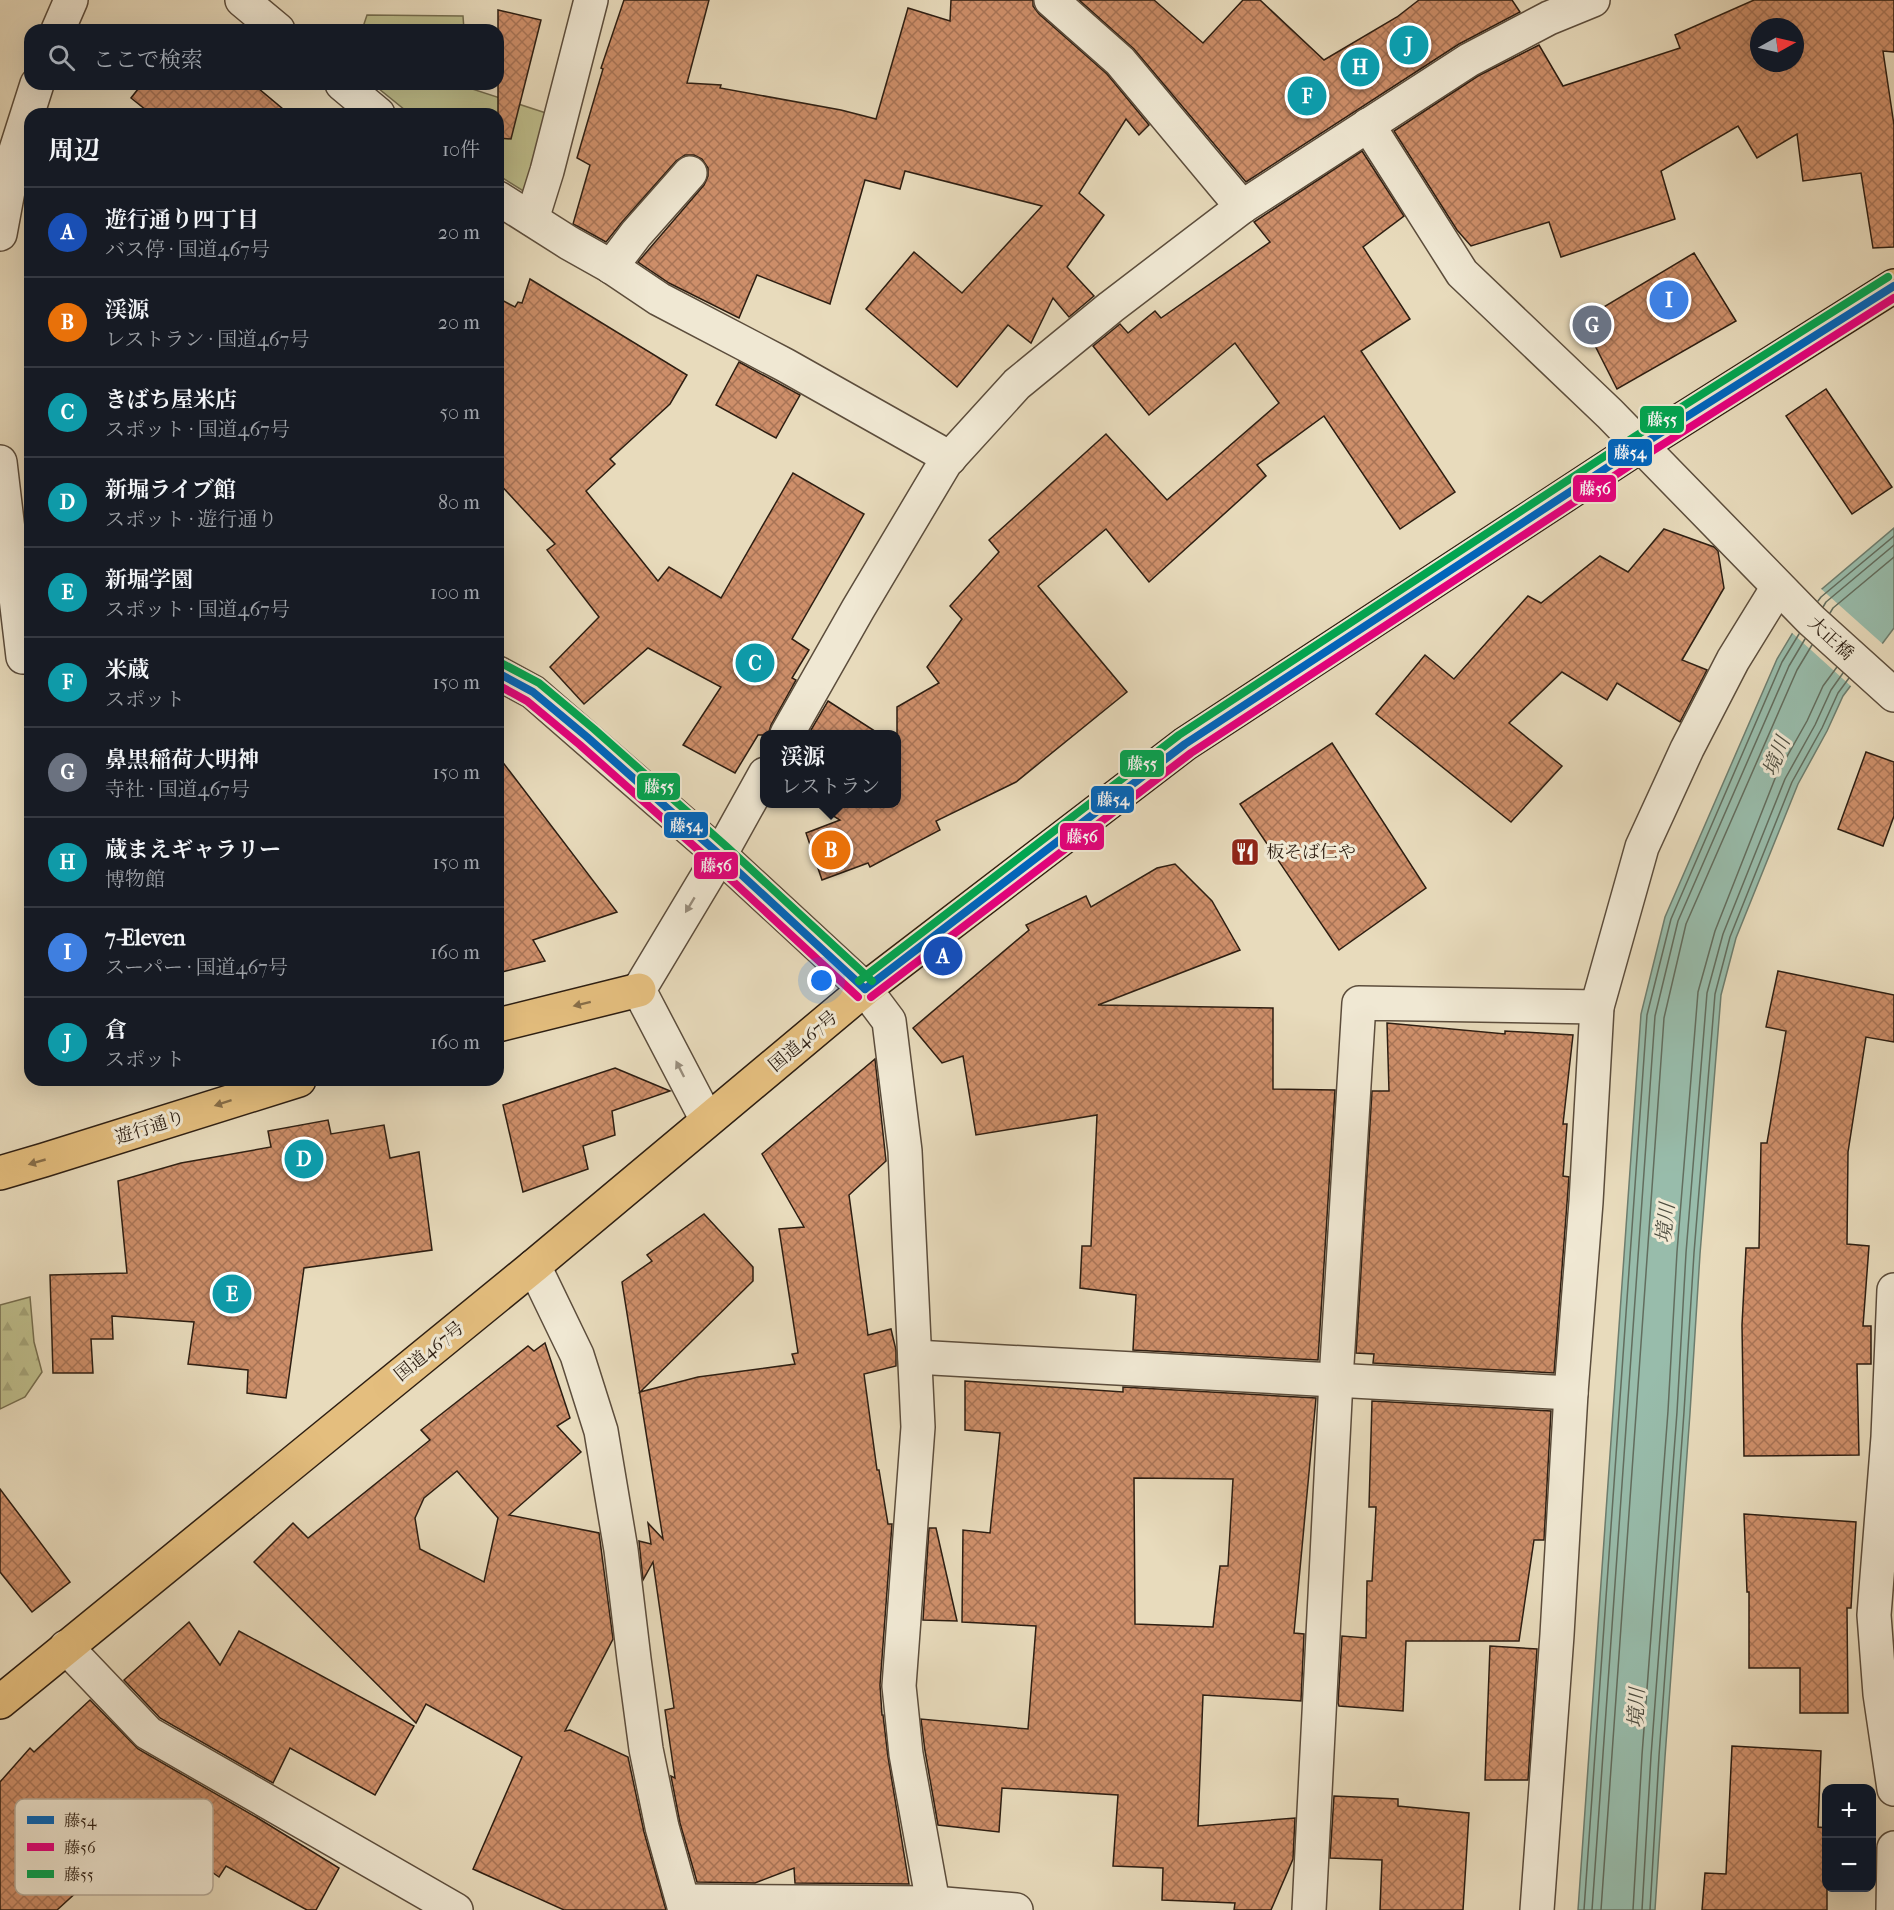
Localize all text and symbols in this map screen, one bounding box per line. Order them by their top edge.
north arrow [1750,18,1804,72]
pin: J [1390,22,1428,68]
search box [24,24,504,90]
icon: search [45,41,78,74]
pin: H [1340,44,1380,90]
text: ここで検索 [93,47,203,73]
pin: F [1288,74,1326,118]
text: 周辺 [48,135,100,166]
text: 10件 [442,138,480,161]
text: 遊行通り四丁目 [105,207,259,233]
text: A [61,221,74,244]
text: 20 m [438,221,480,244]
text: バス停 · 国道467号 [105,238,270,261]
pin: I [1650,278,1688,322]
text: 渓源 [105,297,149,323]
pin: G [1572,302,1612,348]
text: B [61,311,74,334]
text: 20 m [438,311,480,334]
text: レストラン · 国道467号 [105,328,309,351]
text: きばち屋米店 [105,387,237,413]
text: C [61,401,74,424]
text: 50 m [439,401,480,424]
line badge: 藤55 [1639,405,1685,434]
text: 藤55 [1647,410,1677,429]
text: スポット · 国道467号 [105,418,290,441]
line badge: 藤54 [1607,438,1653,467]
text: 藤54 [1614,443,1648,463]
line badge: 藤56 [1572,474,1617,503]
text: 新堀ライブ館 [105,477,236,503]
text: 藤56 [1579,479,1611,498]
text: D [60,491,75,514]
text: 80 m [438,491,480,514]
text: スポット · 遊行通り [105,508,278,531]
text: 新堀学園 [105,567,193,593]
text: E [61,581,74,604]
text: 100 m [430,581,480,604]
text: スポット · 国道467号 [105,598,290,621]
street label: 大正橋 [1804,612,1858,664]
pin: C [736,640,774,686]
text: 米蔵 [105,657,149,683]
text: F [62,671,73,694]
text: 150 m [432,671,480,694]
text: スポット [105,688,185,711]
popup [760,730,901,808]
water label: 境川 [1758,731,1795,779]
text: 渓源 [781,744,825,770]
text: 鼻黒稲荷大明神 [105,747,259,773]
line badge: 藤55 [1119,749,1165,778]
text: 藤55 [1127,754,1157,773]
text: G [60,761,75,784]
text: 150 m [432,761,480,784]
line badge: 藤55 [636,772,681,801]
text: レストラン [781,775,880,798]
text: 藤55 [644,777,674,796]
text: 寺社 · 国道467号 [105,778,250,801]
line badge: 藤54 [1090,785,1135,814]
text: 藤54 [1097,790,1131,810]
line badge: 藤54 [663,811,709,839]
text: 藤54 [670,816,704,836]
line badge: 藤56 [1059,822,1105,851]
text: 藤56 [1066,827,1098,846]
pin: B [812,828,850,872]
restaurant icon: 板そば仁や [1229,836,1261,868]
text: 蔵まえギャラリー [105,837,281,863]
place label: 板そば仁や [1266,842,1356,863]
text: H [60,851,75,874]
text: 150 m [432,851,480,874]
line badge: 藤56 [693,851,739,880]
text: 藤56 [700,856,732,875]
text: 博物館 [105,868,165,891]
one-way arrow [685,897,695,914]
text: 7-Eleven [105,925,186,951]
pin: A [924,934,962,978]
text: I [64,941,71,964]
text: 160 m [430,941,480,964]
text: スーパー · 国道467号 [105,956,288,979]
your location [807,966,836,995]
one-way arrow [573,1000,592,1010]
street label: 国道467号 [765,1007,842,1076]
text: 倉 [105,1017,127,1043]
text: J [64,1031,71,1054]
text: 160 m [430,1031,480,1054]
text: スポット [105,1048,185,1071]
one-way arrow [675,1060,685,1077]
one-way arrow [214,1099,232,1108]
street label: 遊行通り [113,1106,188,1149]
pin: D [284,1136,324,1182]
one-way arrow [28,1158,46,1167]
water label: 境川 [1652,1200,1679,1244]
pin: E [212,1272,252,1316]
street label: 国道467号 [390,1317,468,1386]
water label: 境川 [1624,1685,1649,1729]
map controls [1822,1784,1876,1892]
button: + [1822,1784,1876,1838]
legend [15,1799,213,1895]
text: 藤54 [64,1811,97,1830]
text: 藤56 [64,1838,96,1857]
button: − [1822,1838,1876,1892]
text: 藤55 [64,1865,94,1884]

